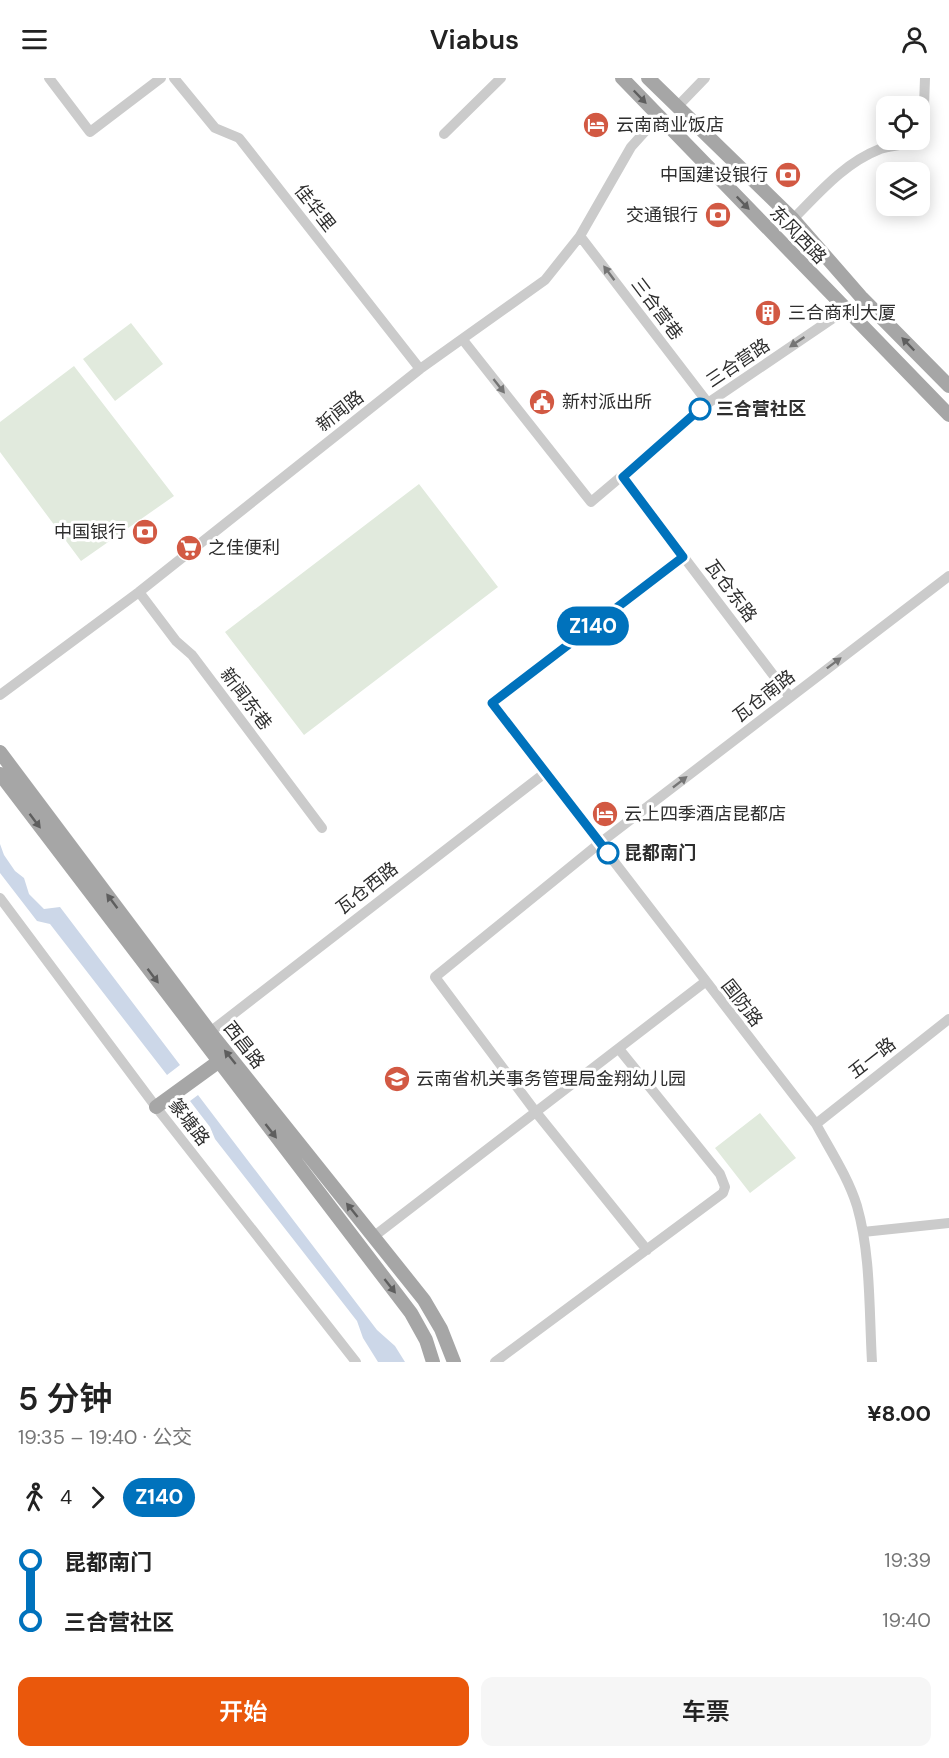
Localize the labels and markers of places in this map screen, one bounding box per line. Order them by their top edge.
hotel icon: 云南商业饭店 [581,110,611,140]
place label: 云南商业饭店 [616,113,724,137]
bank icon: 中国建设银行 [773,160,803,190]
place label: 中国建设银行 [660,163,768,187]
bank icon: 交通银行 [703,200,733,230]
place label: 交通银行 [626,203,698,227]
building icon: 三合商利大厦 [753,298,783,328]
place label: 三合商利大厦 [788,301,896,325]
public building icon: 新村派出所 [527,387,557,417]
place label: 新村派出所 [562,390,652,414]
place label: 三合营社区 [716,397,806,421]
marker: 三合营社区 [689,398,711,420]
bank icon: 中国银行 [130,517,160,547]
place label: 中国银行 [54,520,126,544]
supermarket icon: 之佳便利 [174,533,204,563]
place label: 之佳便利 [208,536,280,560]
hotel icon: 云上四季酒店昆都店 [590,799,620,829]
place label: 云上四季酒店昆都店 [624,802,786,826]
place label: 昆都南门 [624,841,696,865]
marker: 昆都南门 [597,842,619,864]
school or university icon: 云南省机关事务管理局金翔幼儿园 [382,1064,412,1094]
place label: 云南省机关事务管理局金翔幼儿园 [416,1067,686,1091]

